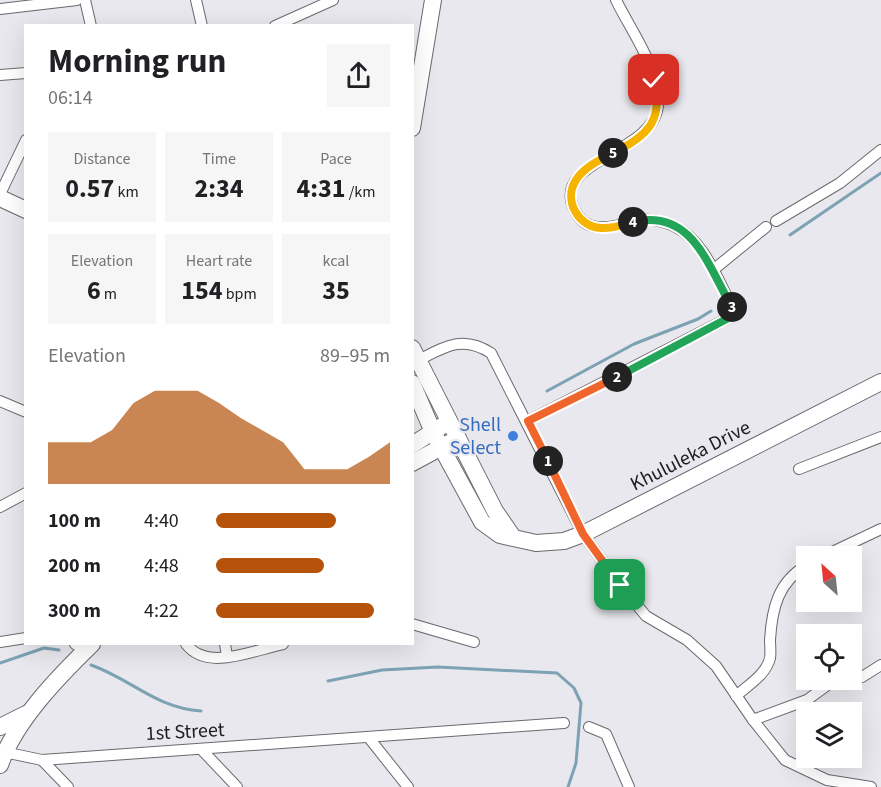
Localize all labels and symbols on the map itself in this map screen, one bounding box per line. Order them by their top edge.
pin [628,54,679,105]
pin: 5 [598,138,628,168]
pin: 4 [618,207,648,237]
pin: 3 [717,292,747,322]
pin: 2 [602,362,632,392]
place label: Shell Select [450,411,501,462]
street label: Khululeka Drive [626,414,755,498]
marker: Shell Select [506,429,520,443]
pin: 1 [533,446,563,476]
north arrow [796,546,862,612]
pin [594,559,645,610]
street label: 1st Street [145,716,225,748]

